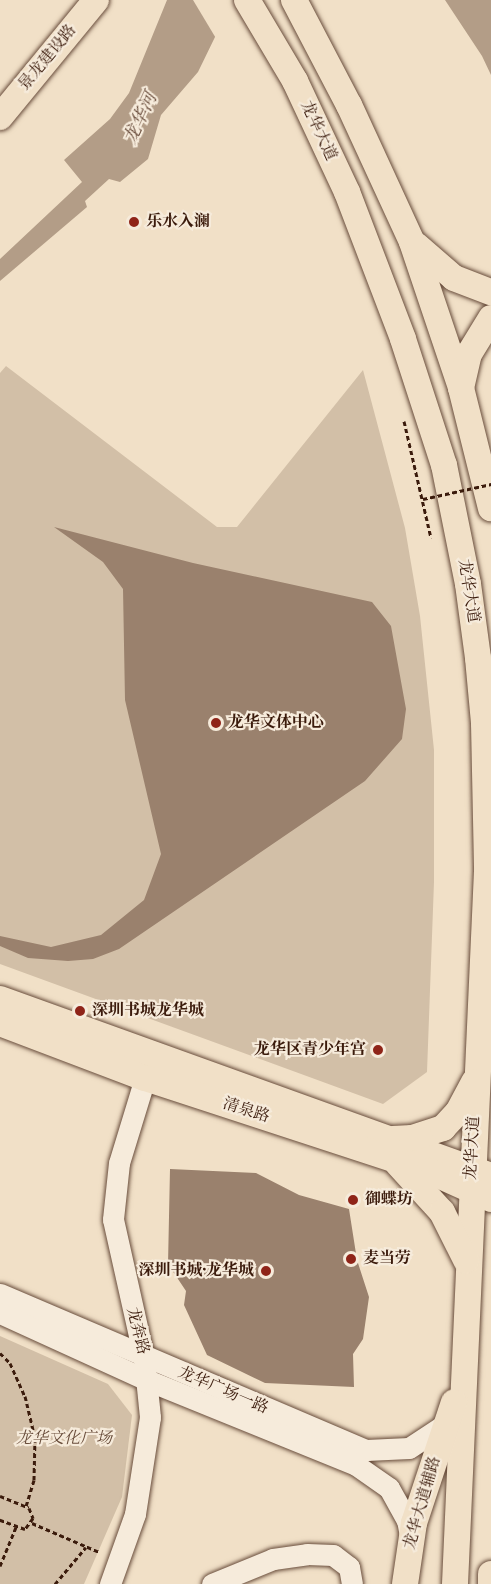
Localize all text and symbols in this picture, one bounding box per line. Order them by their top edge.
street label: 景龙建设路 [15,21,81,95]
water label: 龙华河 [121,90,163,148]
street label: 龙华大道 [296,98,340,164]
place label: 乐水入澜 [146,212,210,232]
marker: 乐水入澜 [127,215,141,229]
street label: 龙华大道 [454,558,482,624]
place label: 龙华文体中心 [228,713,324,733]
marker: 龙华文体中心 [209,716,223,730]
place label: 深圳书城龙华城 [92,1001,204,1021]
marker: 深圳书城龙华城 [73,1004,87,1018]
place label: 龙华区青少年宫 [254,1040,366,1060]
marker: 龙华区青少年宫 [371,1043,385,1057]
street label: 清泉路 [220,1094,272,1128]
street label: 龙华大道 [462,1116,484,1180]
place label: 御蝶坊 [365,1190,413,1210]
marker: 御蝶坊 [346,1193,360,1207]
place label: 麦当劳 [363,1249,411,1269]
marker: 麦当劳 [344,1252,358,1266]
place label: 深圳书城·龙华城 [138,1261,254,1281]
marker: 深圳书城·龙华城 [259,1264,273,1278]
street label: 龙奔路 [122,1305,152,1357]
street label: 龙华广场一路 [175,1363,271,1419]
park label: 龙华文化广场 [16,1429,112,1449]
street label: 龙华大道辅路 [401,1454,445,1552]

